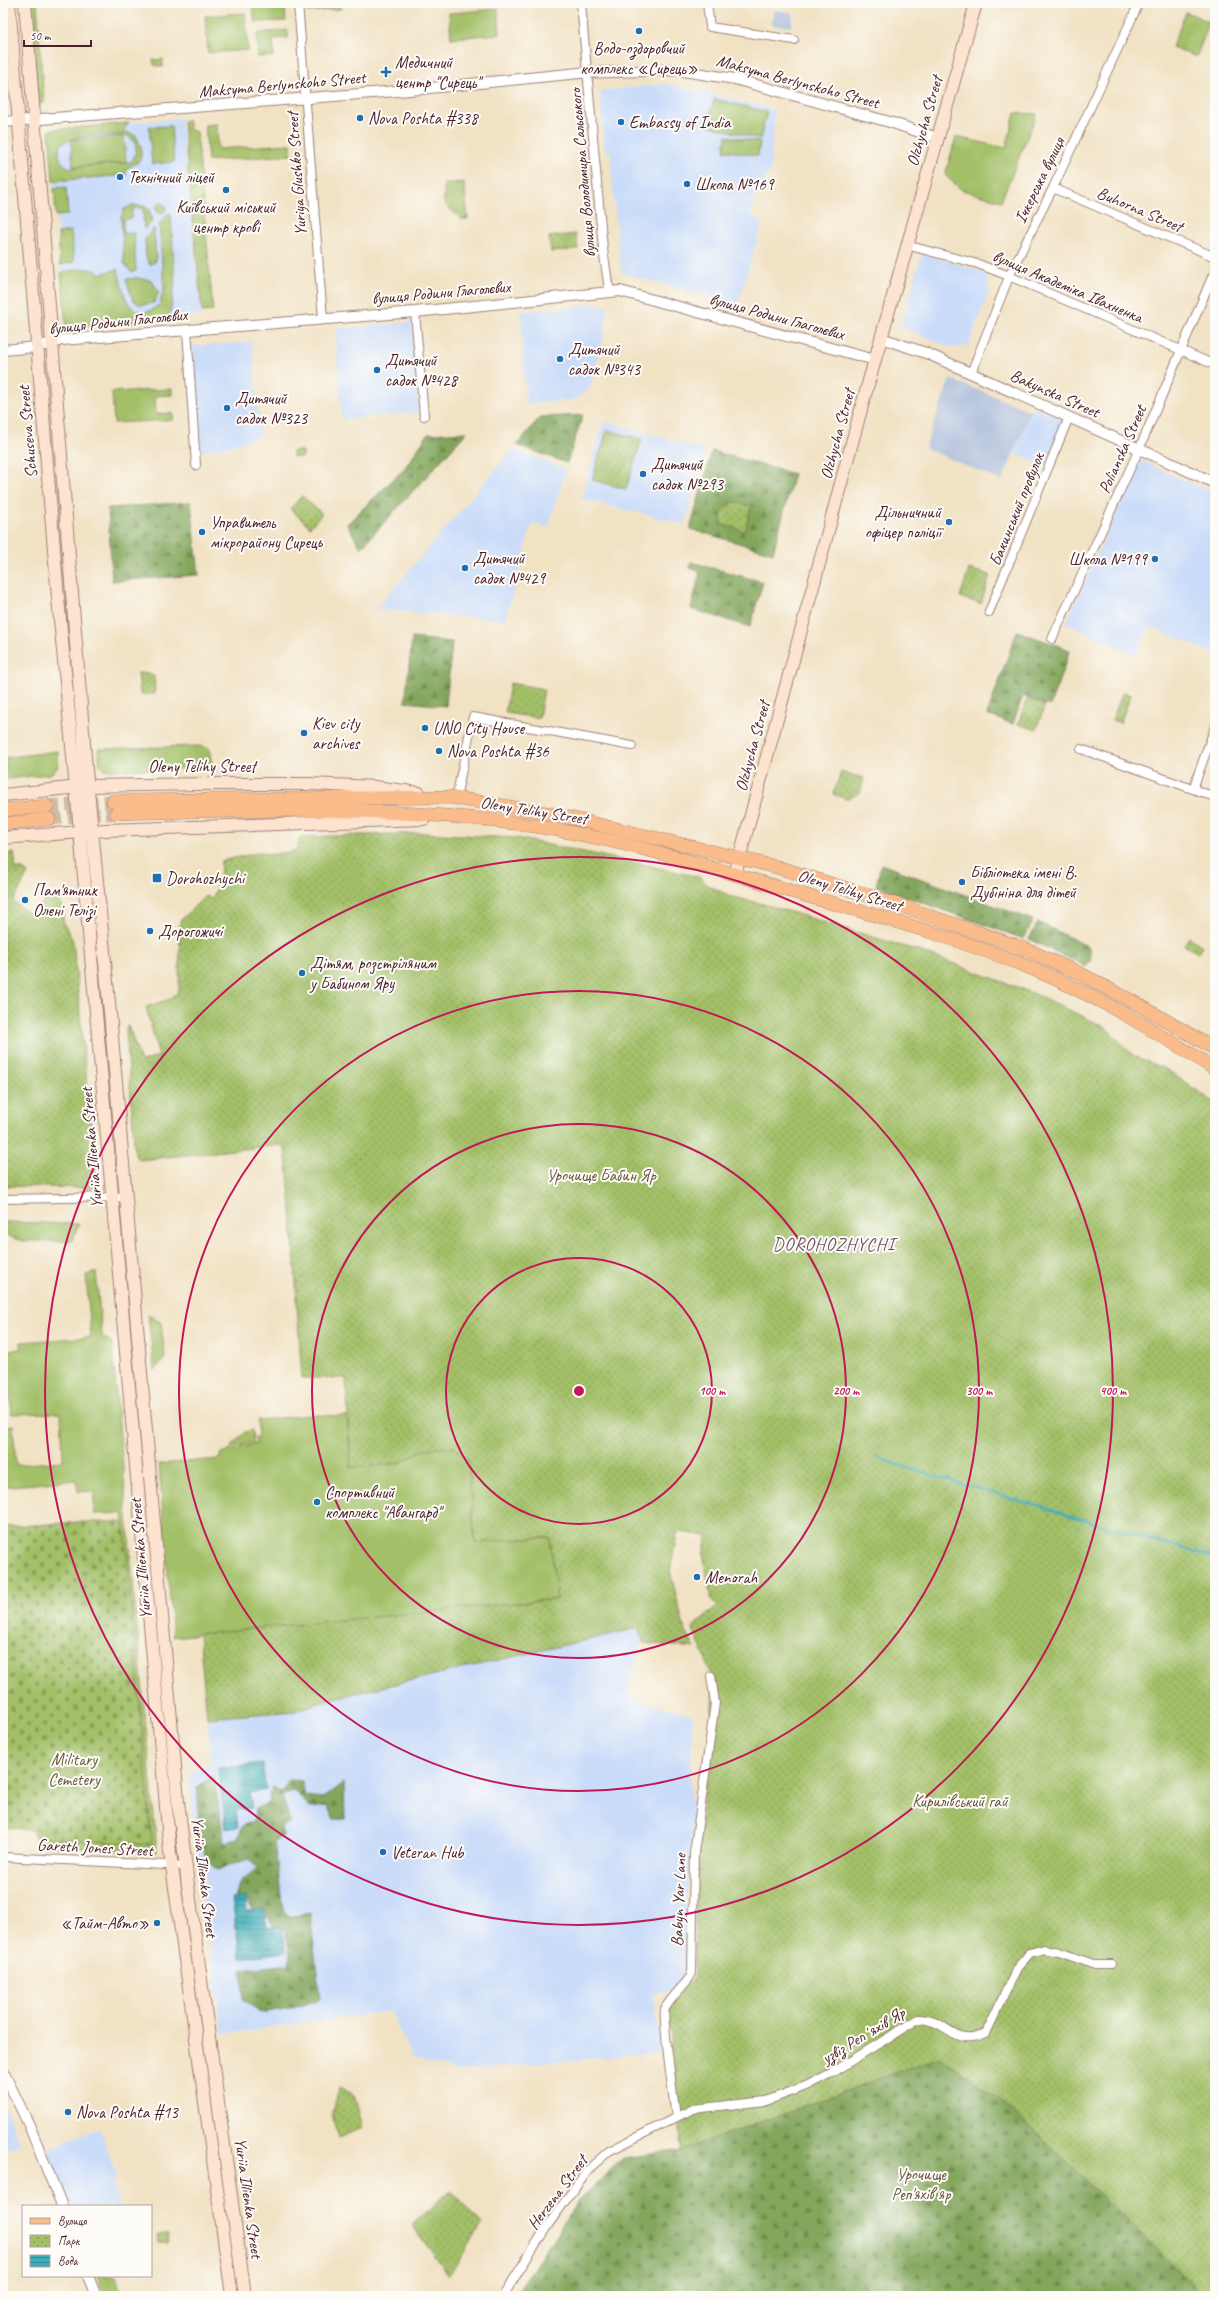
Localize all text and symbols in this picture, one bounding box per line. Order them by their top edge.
scale bar [24,22,91,48]
marker: Водо-оздоровчий комплекс «Сирець» [634,26,644,36]
text: 50 m [30,28,52,44]
place label: Водо-оздоровчий комплекс «Сирець» [580,38,698,79]
street label: Maksyma Berlynskoho Street [714,50,884,114]
place label: Медичний центр "Сирець" [395,52,484,93]
marker: Медичний центр "Сирець" [380,66,392,78]
street label: Maksyma Berlynskoho Street [198,67,369,102]
street label: Olzhycha Street [902,71,948,169]
street label: вулиця Володимира Сальського [564,86,600,258]
place label: Nova Poshta #338 [368,108,480,129]
street label: Yuriya Glushko Street [282,109,311,237]
place label: Embassy of India [629,112,732,133]
marker: Nova Poshta #338 [355,113,365,123]
marker: Embassy of India [616,117,626,127]
street label: Ічкерська вулиця [1010,132,1070,226]
place label: Технічний ліцей [128,167,215,188]
marker: Технічний ліцей [115,172,125,182]
place label: Школа №169 [695,174,775,195]
marker: Школа №169 [682,179,692,189]
street label: Buhorna Street [1094,182,1188,238]
marker: Київський міський центр крові [221,185,231,195]
place label: Київський міський центр крові [176,197,277,238]
street label: вулиця Академіка Івахненка [990,245,1148,328]
street label: вулиця Родини Глаголєвих [371,276,512,309]
street label: вулиця Родини Глаголєвих [707,288,848,345]
street label: вулиця Родини Глаголєвих [48,304,189,339]
place label: Дитячий садок №343 [568,339,641,380]
place label: Дитячий садок №428 [385,350,459,391]
marker: Дитячий садок №343 [555,354,565,364]
street label: Bakynska Street [1007,364,1105,423]
marker: Дитячий садок №428 [372,365,382,375]
street label: Schuseva Street [13,383,42,479]
street label: Olzhycha Street [815,384,860,482]
place label: Дитячий садок №323 [235,388,308,429]
street label: Polianska Street [1094,400,1152,497]
marker: Дитячий садок №323 [222,403,232,413]
street label: Бакинський провулок [984,448,1049,569]
place label: Дитячий садок №293 [651,454,724,495]
marker: Дитячий садок №293 [638,469,648,479]
place label: Дільничний офіцер поліції [865,502,944,543]
place label: Управитель мікрорайону Сирець [210,512,324,553]
marker: Дільничний офіцер поліції [944,517,954,527]
marker: Управитель мікрорайону Сирець [197,527,207,537]
place label: Дитячий садок №429 [473,548,546,589]
place label: Школа №199 [1068,549,1148,570]
marker: Школа №199 [1150,554,1160,564]
marker: Дитячий садок №429 [460,563,470,573]
street label: Olzhycha Street [730,696,775,794]
place label: Kiev city archives [312,713,361,754]
place label: UNO City House [433,718,526,739]
marker: UNO City House [420,723,430,733]
marker: Kiev city archives [299,728,309,738]
place label: Nova Poshta #36 [447,741,550,762]
marker: Nova Poshta #36 [434,746,444,756]
street label: Oleny Telihy Street [148,756,258,777]
street label: Oleny Telihy Street [479,792,591,830]
place label: Бібліотека імені В. Дубініна для дітей [970,862,1077,903]
street label: Oleny Telihy Street [795,865,907,917]
place label: Dorohozhychi [166,868,246,889]
marker: Dorohozhychi [151,872,163,884]
marker: Бібліотека імені В. Дубініна для дітей [957,877,967,887]
place label: Пам'ятник Олені Телізі [33,880,99,922]
marker: Пам'ятник Олені Телізі [20,895,30,905]
place label: Дорогожичі [158,921,224,942]
marker: Дорогожичі [145,926,155,936]
place label: Дітям, розстріляним у Бабином Яру [309,953,437,994]
marker: Дітям, розстріляним у Бабином Яру [297,968,307,978]
street label: Yuriia Illienka Street [76,1084,107,1209]
park label: Урочище Бабин Яр [546,1165,657,1186]
district label: DOROHOZHYCHI [773,1233,898,1255]
text: 100 m [699,1383,726,1399]
text: 200 m [833,1383,860,1399]
text: 300 m [966,1383,993,1399]
text: 400 m [1100,1383,1127,1399]
centre of rings [572,1384,586,1398]
place label: Спортивний комплекс "Авангард" [325,1482,445,1523]
street label: Yuriia Illienka Street [125,1495,156,1620]
marker: Спортивний комплекс "Авангард" [312,1497,322,1507]
place label: Menorah [705,1567,758,1588]
marker: Menorah [692,1572,702,1582]
park label: Military Cemetery [48,1749,101,1790]
park label: Кирилівський гай [912,1791,1009,1812]
street label: Yuriia Illienka Street [187,1816,223,1941]
street label: Gareth Jones Street [37,1834,156,1861]
place label: Veteran Hub [391,1842,465,1863]
marker: Veteran Hub [378,1847,388,1857]
street label: Babyn Yar Lane [666,1852,691,1947]
place label: «Тайм-Авто» [61,1913,149,1934]
marker: «Тайм-Авто» [152,1918,162,1928]
street label: узвіз Репʼяхів Яр [817,2001,911,2070]
place label: Nova Poshta #13 [76,2102,179,2123]
marker: Nova Poshta #13 [63,2107,73,2117]
street label: Yuriia Illienka Street [230,2137,268,2262]
street label: Herzena Street [523,2149,594,2234]
park label: Урочище Реп'яхів яр [892,2164,952,2205]
legend [22,2205,152,2277]
text: Вулиця [58,2213,87,2229]
text: Парк [58,2233,81,2249]
text: Вода [58,2253,79,2269]

